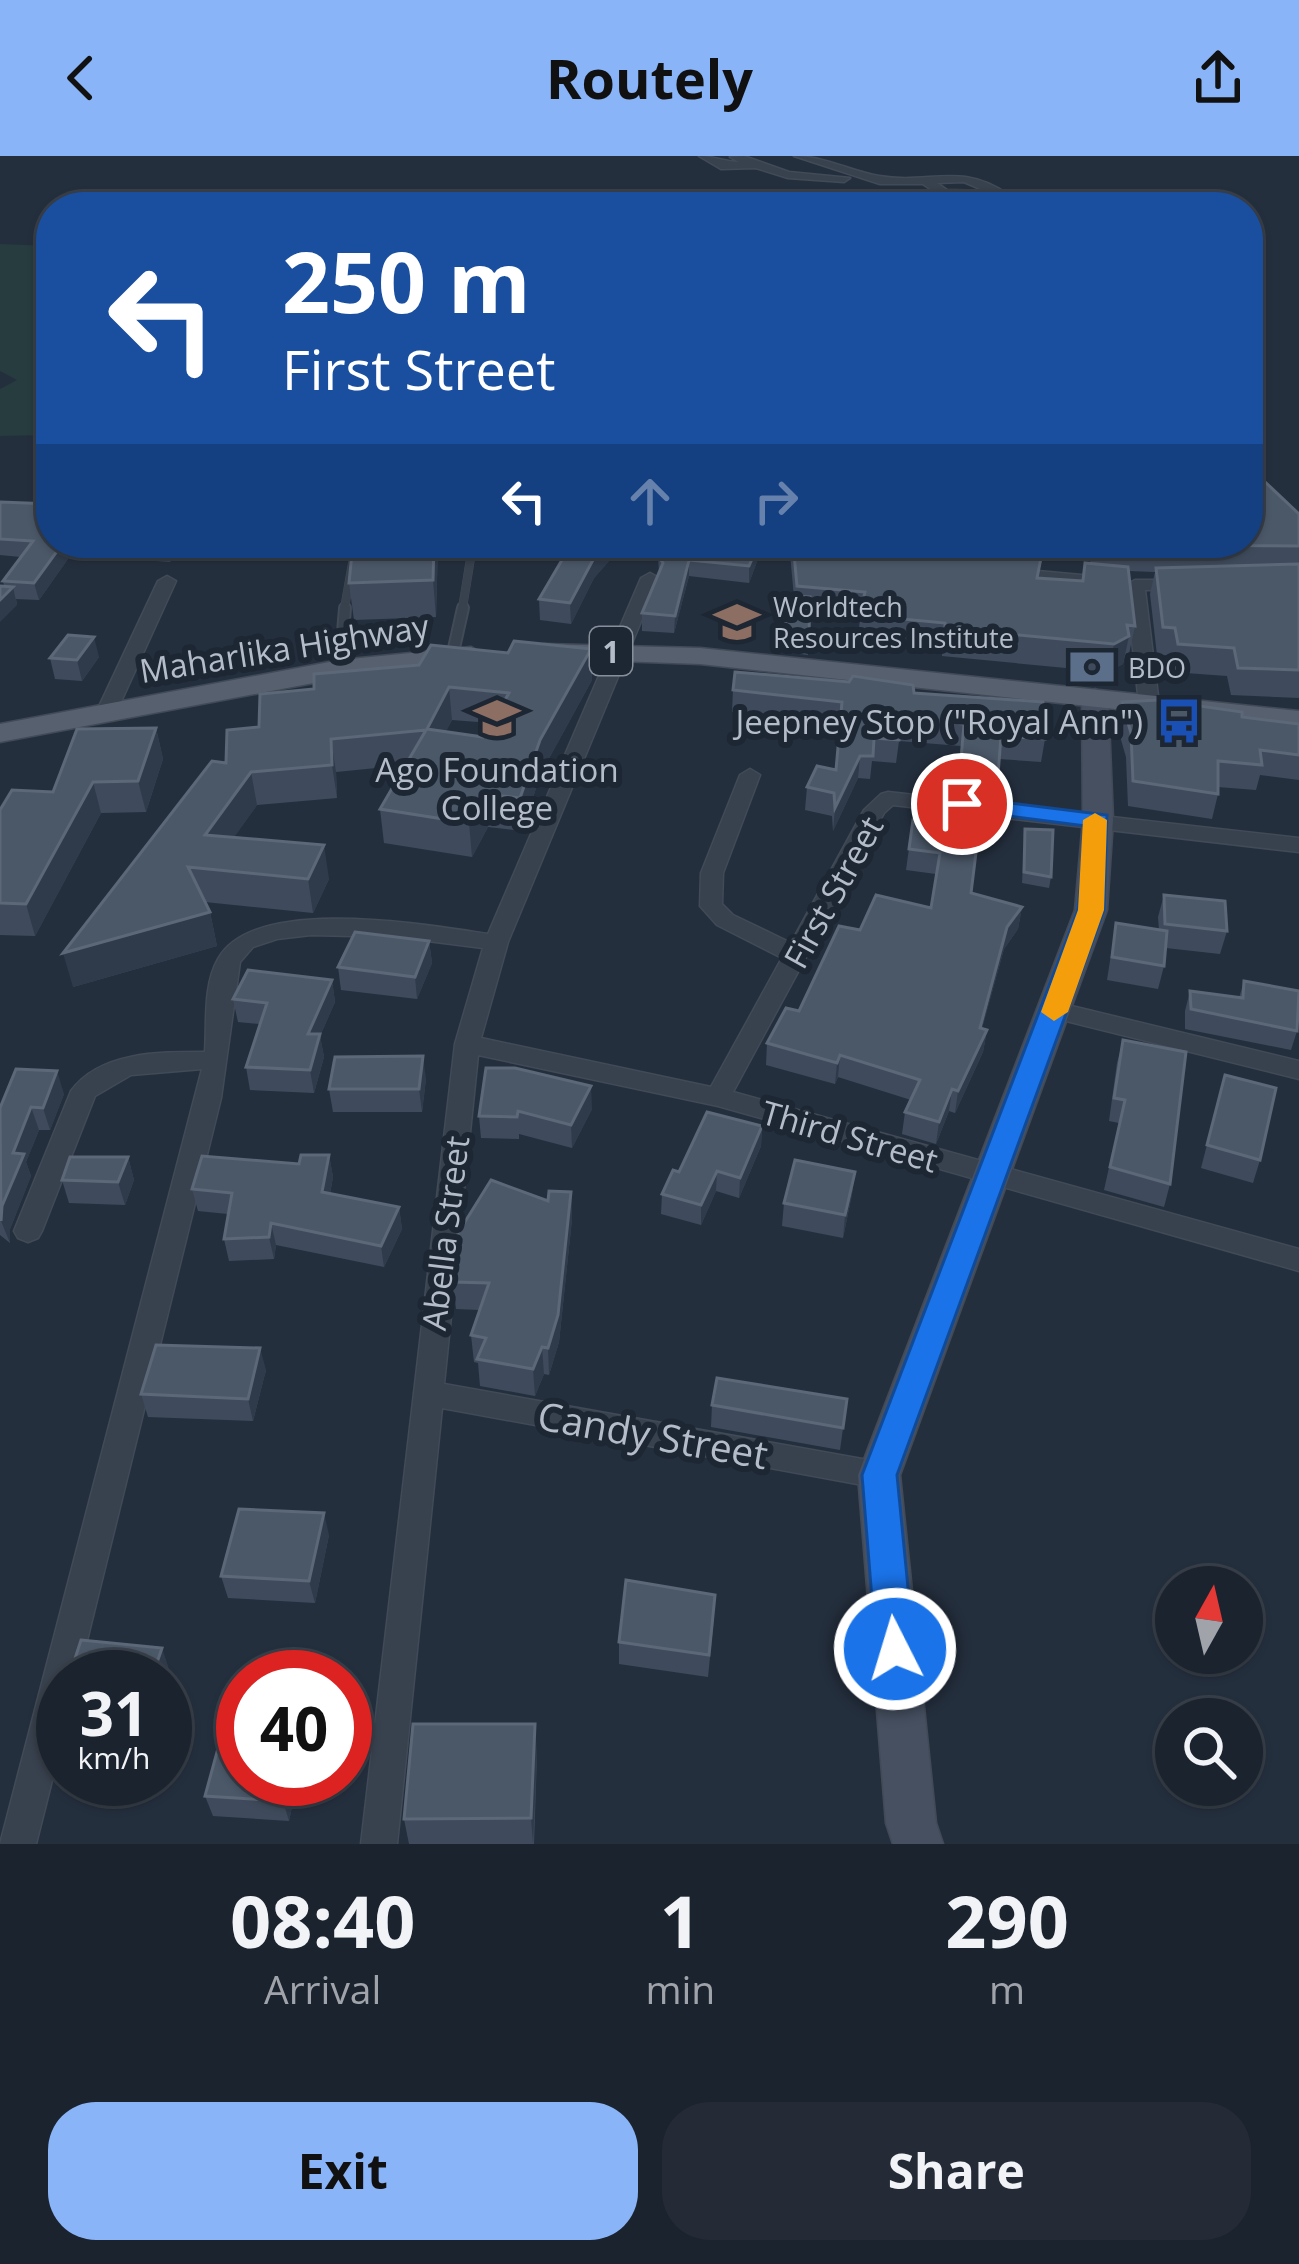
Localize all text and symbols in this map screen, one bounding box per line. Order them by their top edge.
text: Routely [546,41,753,115]
icon: back [48,45,114,111]
icon: share [1185,45,1251,111]
text: 250 m [282,223,530,338]
icon: left [84,240,240,396]
text: First Street [282,332,555,406]
icon: left [491,468,557,534]
icon: ahead [617,468,683,534]
icon: right [743,468,809,534]
place label: Worldtech Resources Institute [773,588,1014,656]
school or university icon: Worldtech Resources Institute [712,597,762,647]
street label: Maharlika Highway [136,603,432,693]
road number: 1 [590,627,632,675]
bank icon: BDO [1067,642,1117,692]
place label: BDO [1128,649,1186,686]
school or university icon: Ago Foundation College [472,693,522,743]
bus stop icon: Jeepney Stop ("Royal Ann") [1154,696,1204,746]
place label: Jeepney Stop ("Royal Ann") [732,699,1143,744]
place label: Ago Foundation College [375,747,619,830]
pin [911,753,1013,855]
icon: arrive [929,771,995,837]
street label: First Street [773,808,893,976]
street label: Third Street [757,1089,943,1183]
street label: Abella Street [411,1133,479,1333]
street label: Candy Street [534,1388,772,1480]
north arrow [1155,1566,1263,1674]
map controls [1155,1566,1263,1806]
position arrow [832,1586,958,1712]
speed limit sign: 40 [216,1650,372,1806]
text: 31 [80,1672,148,1754]
button: search [1155,1698,1263,1806]
text: km/h [78,1737,150,1778]
text: 08:40 [230,1871,415,1969]
text: 1 [660,1871,701,1969]
text: 290 [945,1871,1069,1969]
text: Arrival [264,1962,381,2015]
text: min [645,1962,715,2015]
text: m [989,1962,1025,2015]
button: Exit [48,2102,638,2240]
button: Share [662,2102,1251,2240]

